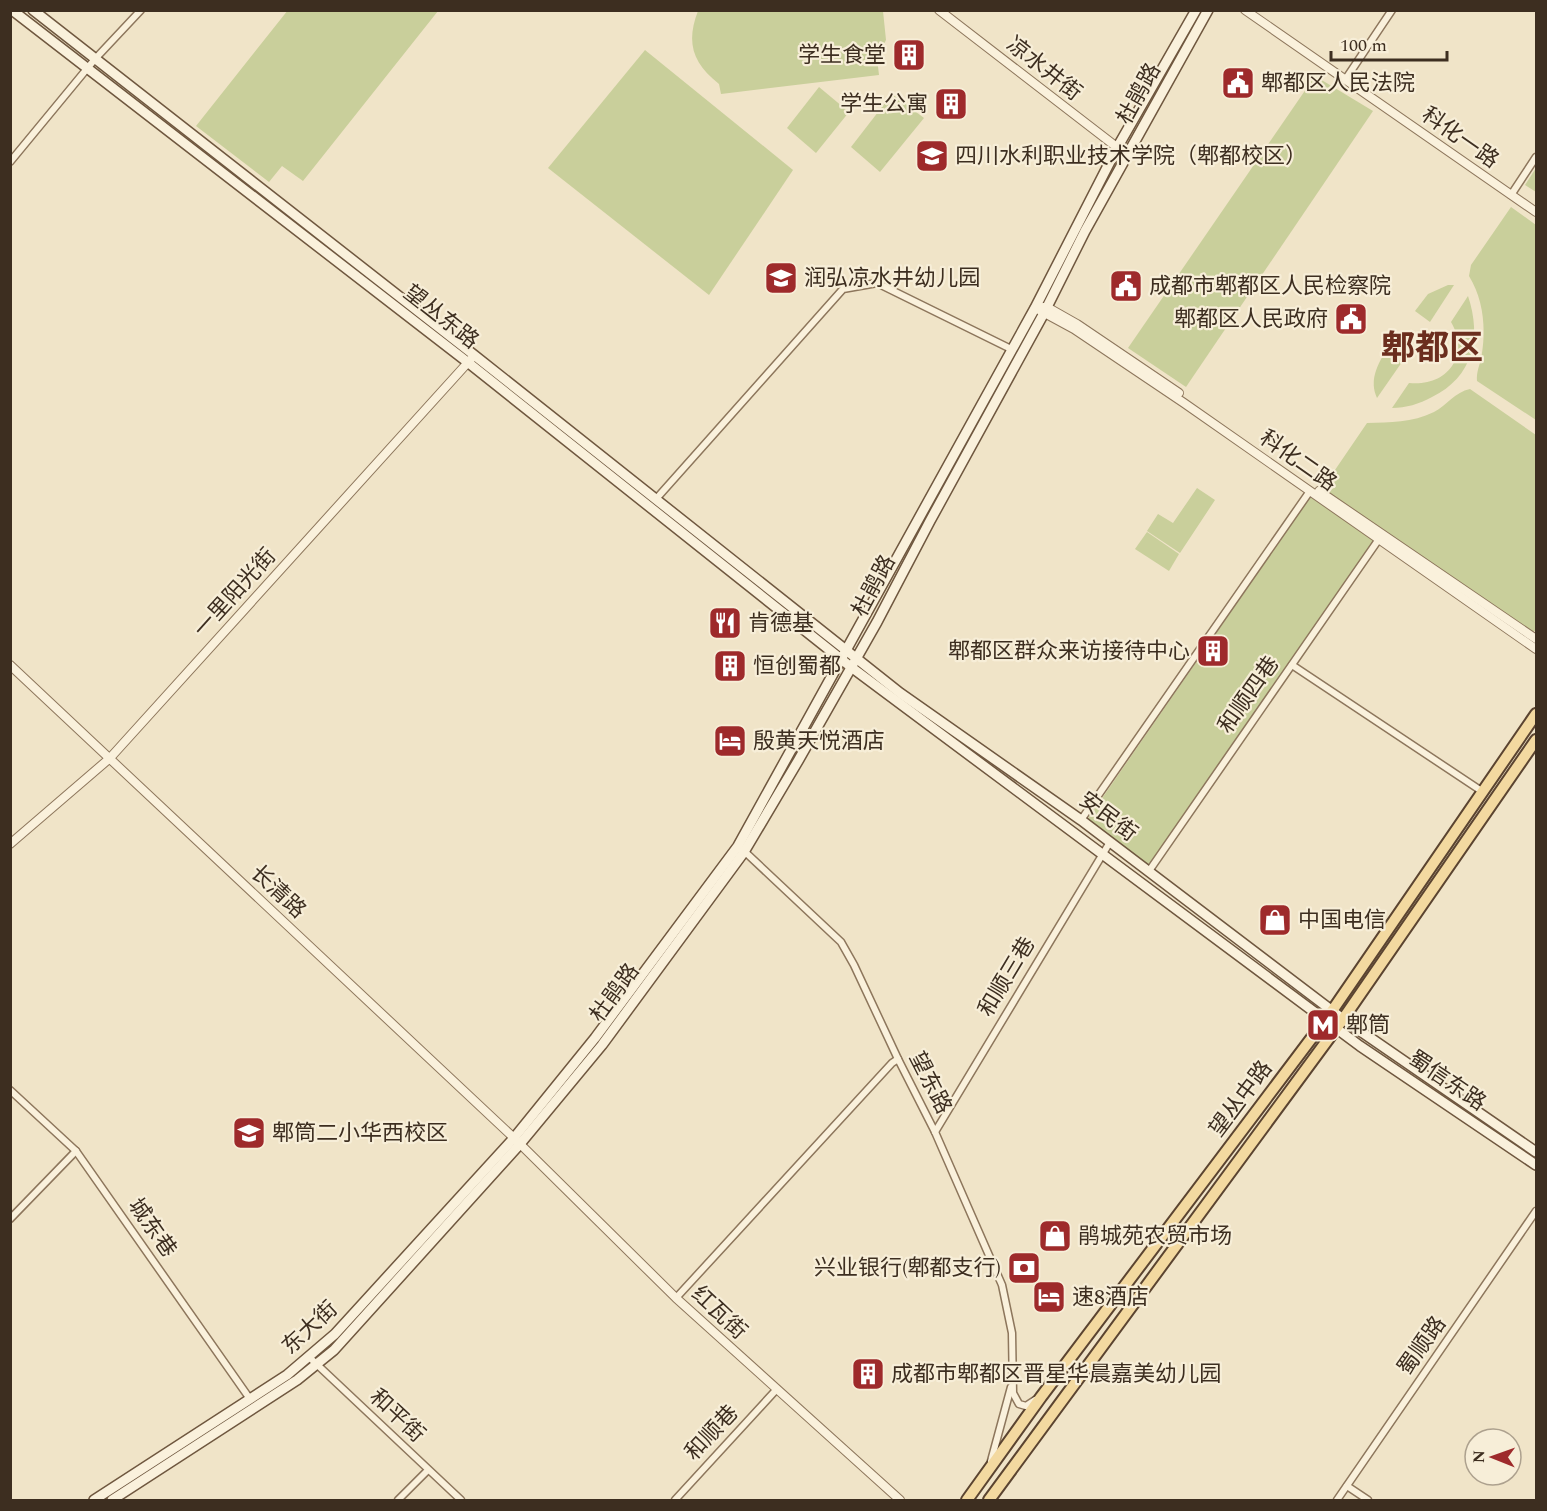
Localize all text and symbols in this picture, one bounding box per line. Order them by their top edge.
scale bar [1331,24,1446,62]
street label: 凉水井街 [999,29,1089,109]
text: 100 m [1340,32,1387,59]
building icon: 学生食堂 [891,37,927,73]
place label: 学生食堂 [798,39,886,72]
street label: 杜鹃路 [1109,57,1169,131]
public building icon: 郫都区人民法院 [1220,65,1256,101]
place label: 郫都区人民法院 [1261,67,1415,100]
building icon: 学生公寓 [933,86,969,122]
place label: 学生公寓 [840,88,928,121]
street label: 科化一路 [1414,99,1506,177]
school or university icon: 四川水利职业技术学院（郫都校区） [914,138,950,174]
place label: 四川水利职业技术学院（郫都校区） [955,140,1307,173]
school or university icon: 润弘凉水井幼儿园 [763,260,799,296]
place label: 润弘凉水井幼儿园 [804,262,980,295]
public building icon: 成都市郫都区人民检察院 [1108,268,1144,304]
place label: 成都市郫都区人民检察院 [1149,270,1391,303]
street label: 望丛东路 [396,277,486,357]
public building icon: 郫都区人民政府 [1333,301,1369,337]
place label: 郫都区人民政府 [1174,303,1328,336]
district label: 郫都区 [1381,323,1483,375]
street label: 科化二路 [1252,422,1344,500]
street label: 一里阳光街 [186,541,284,645]
street label: 杜鹃路 [844,549,904,623]
restaurant icon: 肯德基 [707,605,743,641]
place label: 肯德基 [748,607,814,640]
building icon: 郫都区群众来访接待中心 [1195,633,1231,669]
place label: 郫都区群众来访接待中心 [948,635,1190,668]
building icon: 恒创蜀都 [712,648,748,684]
street label: 和顺四巷 [1210,649,1288,741]
place label: 恒创蜀都 [753,650,841,683]
hotel icon: 殷黄天悦酒店 [712,723,748,759]
place label: 殷黄天悦酒店 [753,725,885,758]
street label: 安民街 [1072,784,1144,850]
street label: 长清路 [243,857,313,927]
shop icon: 中国电信 [1257,902,1293,938]
place label: 中国电信 [1298,904,1386,937]
street label: 和顺三巷 [970,931,1044,1023]
street label: 杜鹃路 [582,957,648,1029]
metro station icon: 郫筒 [1305,1007,1341,1043]
place label: 郫筒 [1346,1009,1390,1042]
street label: 蜀信东路 [1401,1043,1493,1119]
street label: 望东路 [900,1046,960,1120]
street label: 望丛中路 [1201,1054,1281,1144]
school or university icon: 郫筒二小华西校区 [231,1115,267,1151]
place label: 郫筒二小华西校区 [272,1117,448,1150]
street label: 城东巷 [120,1191,184,1265]
shop icon: 鹃城苑农贸市场 [1037,1218,1073,1254]
place label: 鹃城苑农贸市场 [1078,1220,1232,1253]
bank icon: 兴业银行(郫都支行) [1006,1250,1042,1286]
place label: 兴业银行(郫都支行) [814,1252,1001,1285]
street label: 红瓦街 [684,1278,754,1348]
hotel icon: 速8酒店 [1031,1279,1067,1315]
place label: 速8酒店 [1072,1281,1149,1314]
street label: 东大街 [275,1293,345,1363]
street label: 蜀顺路 [1390,1309,1454,1383]
building icon: 成都市郫都区晋星华晨嘉美幼儿园 [850,1356,886,1392]
place label: 成都市郫都区晋星华晨嘉美幼儿园 [891,1358,1221,1391]
street label: 和平街 [362,1381,432,1451]
street label: 和顺巷 [677,1398,747,1468]
north arrow [1463,1427,1523,1487]
text: N [1467,1450,1491,1463]

